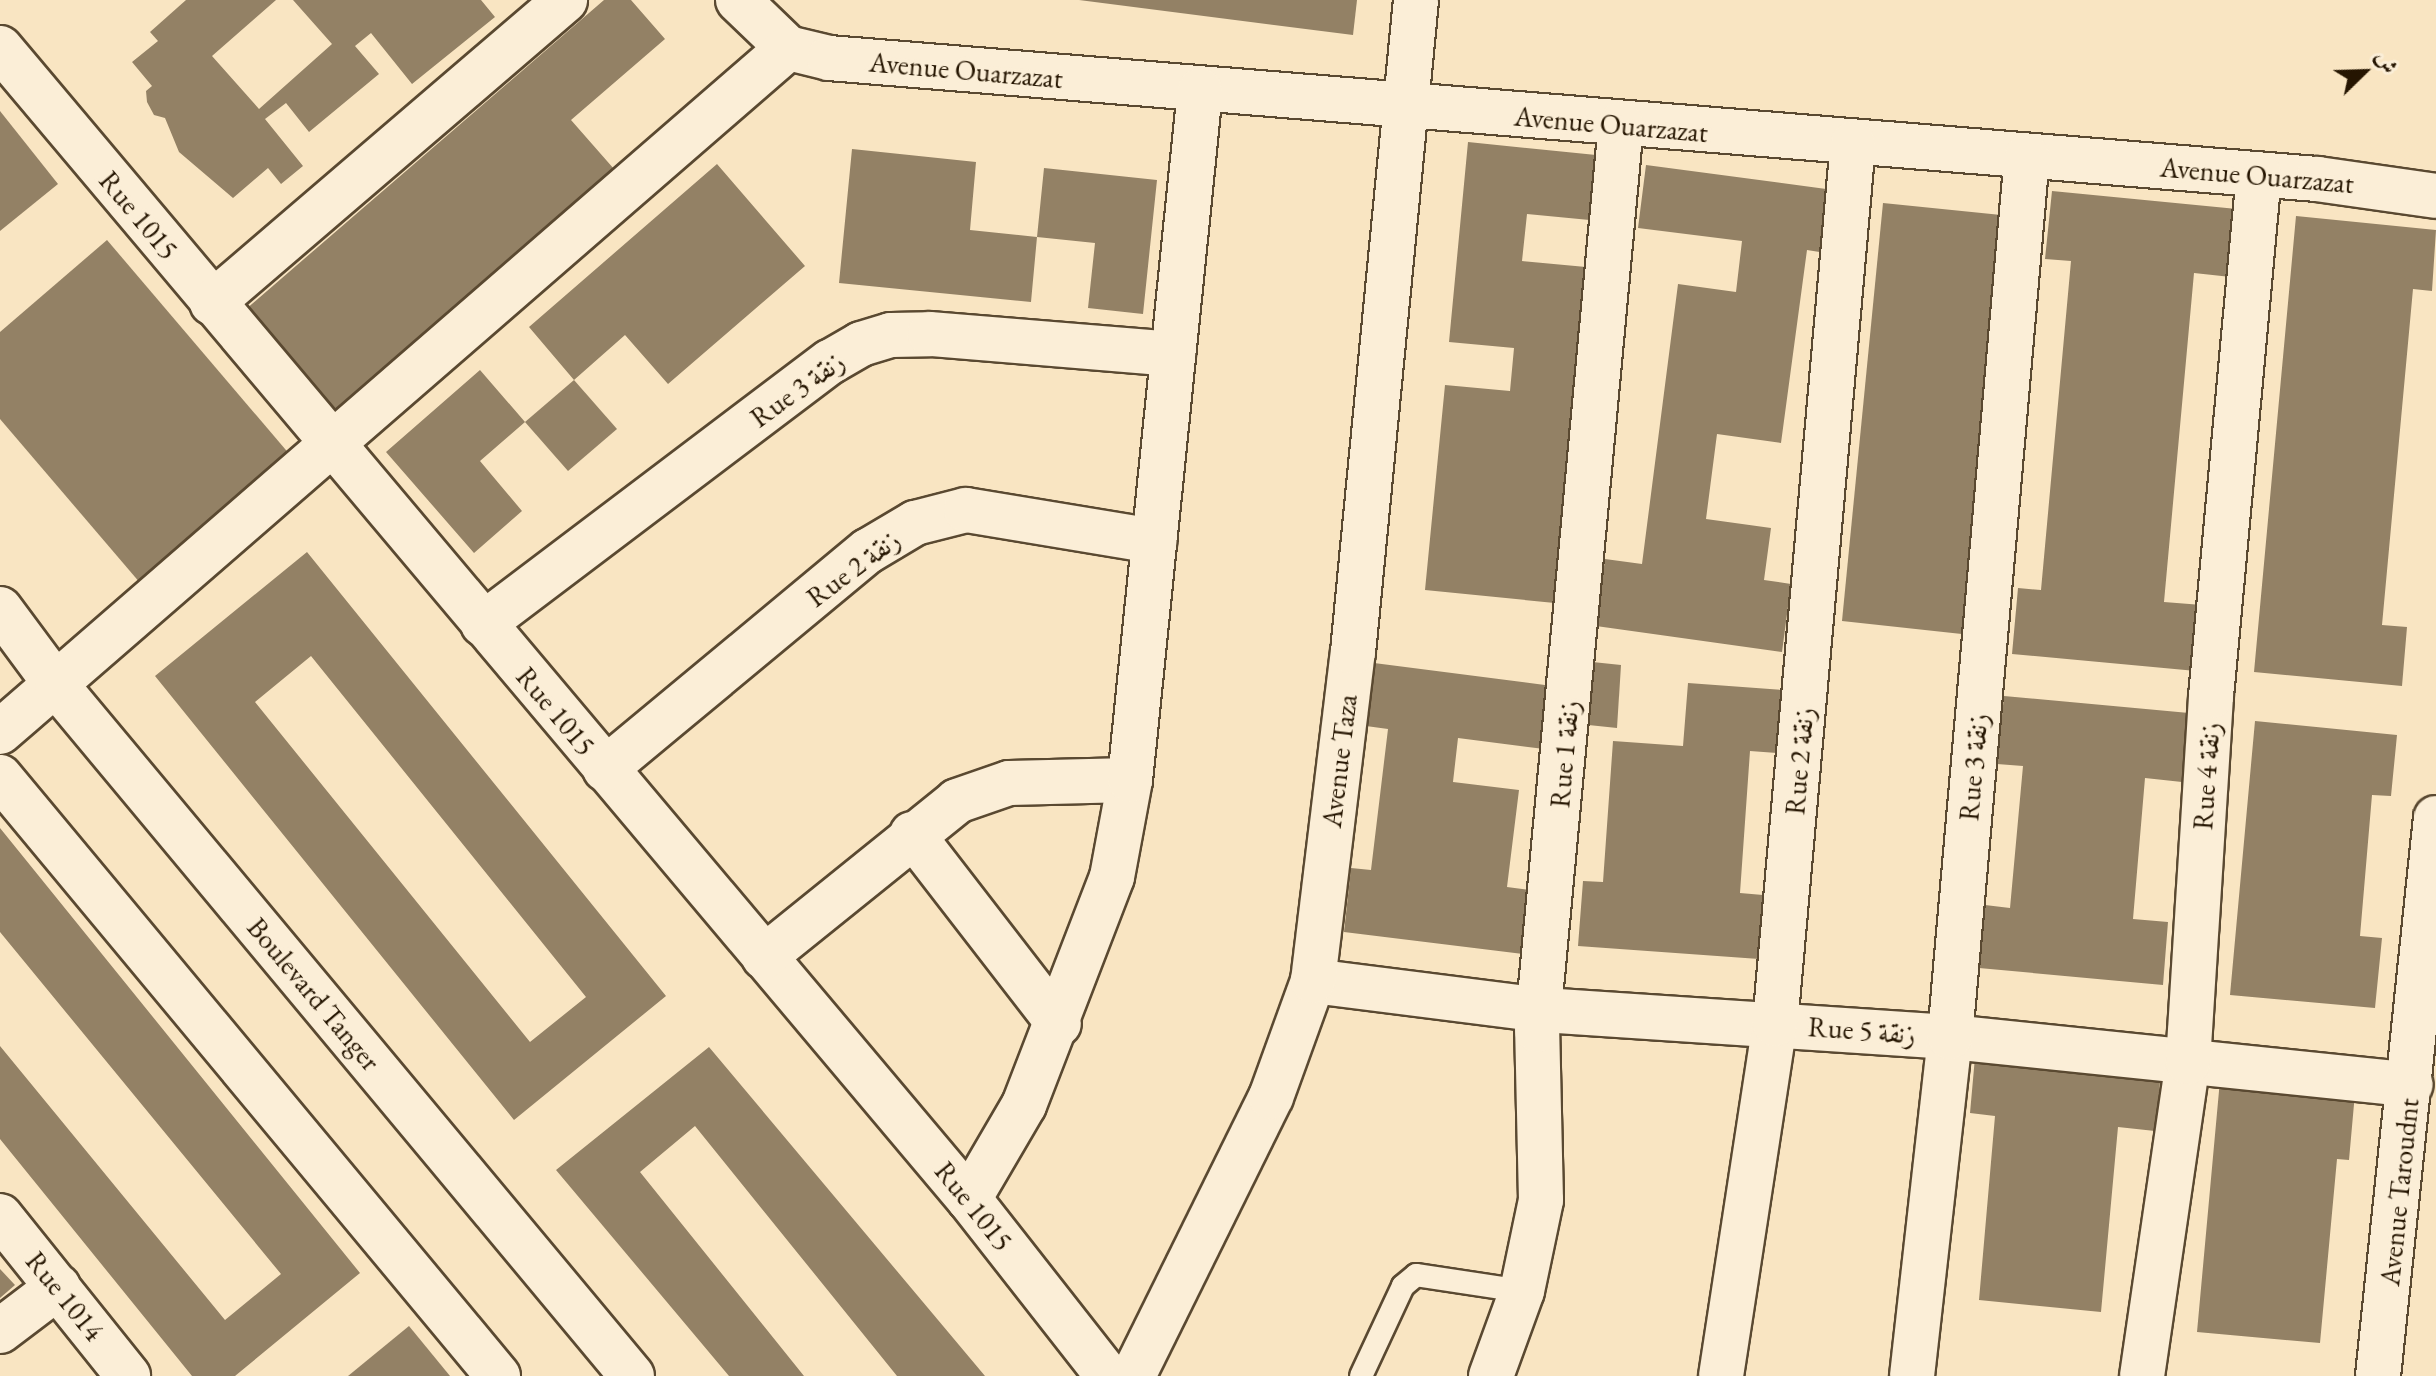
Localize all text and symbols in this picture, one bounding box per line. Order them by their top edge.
north arrow [2324,32,2404,112]
street label: Avenue Ouarzazat [868,45,1064,95]
text: ش [2369,47,2404,78]
street label: Avenue Ouarzazat [1513,99,1709,149]
street label: Avenue Ouarzazat [2159,150,2355,200]
street label: Rue 1015 [92,164,186,266]
street label: Rue 3 زنقة [743,344,851,434]
street label: Rue 2 زنقة [800,522,906,614]
street label: Rue 1015 [509,660,603,762]
street label: Avenue Taza [1314,692,1364,830]
street label: Rue 1 زنقة [1543,699,1585,809]
street label: Rue 2 زنقة [1778,706,1820,816]
street label: Rue 3 زنقة [1952,712,1994,822]
street label: Rue 4 زنقة [2185,721,2227,831]
street label: Boulevard Tanger [240,911,388,1077]
street label: Rue 5 زنقة [1807,1009,1917,1051]
street label: Avenue Taroudnt [2372,1096,2426,1288]
street label: Rue 1015 [928,1155,1020,1257]
street label: Rue 1014 [19,1245,111,1347]

